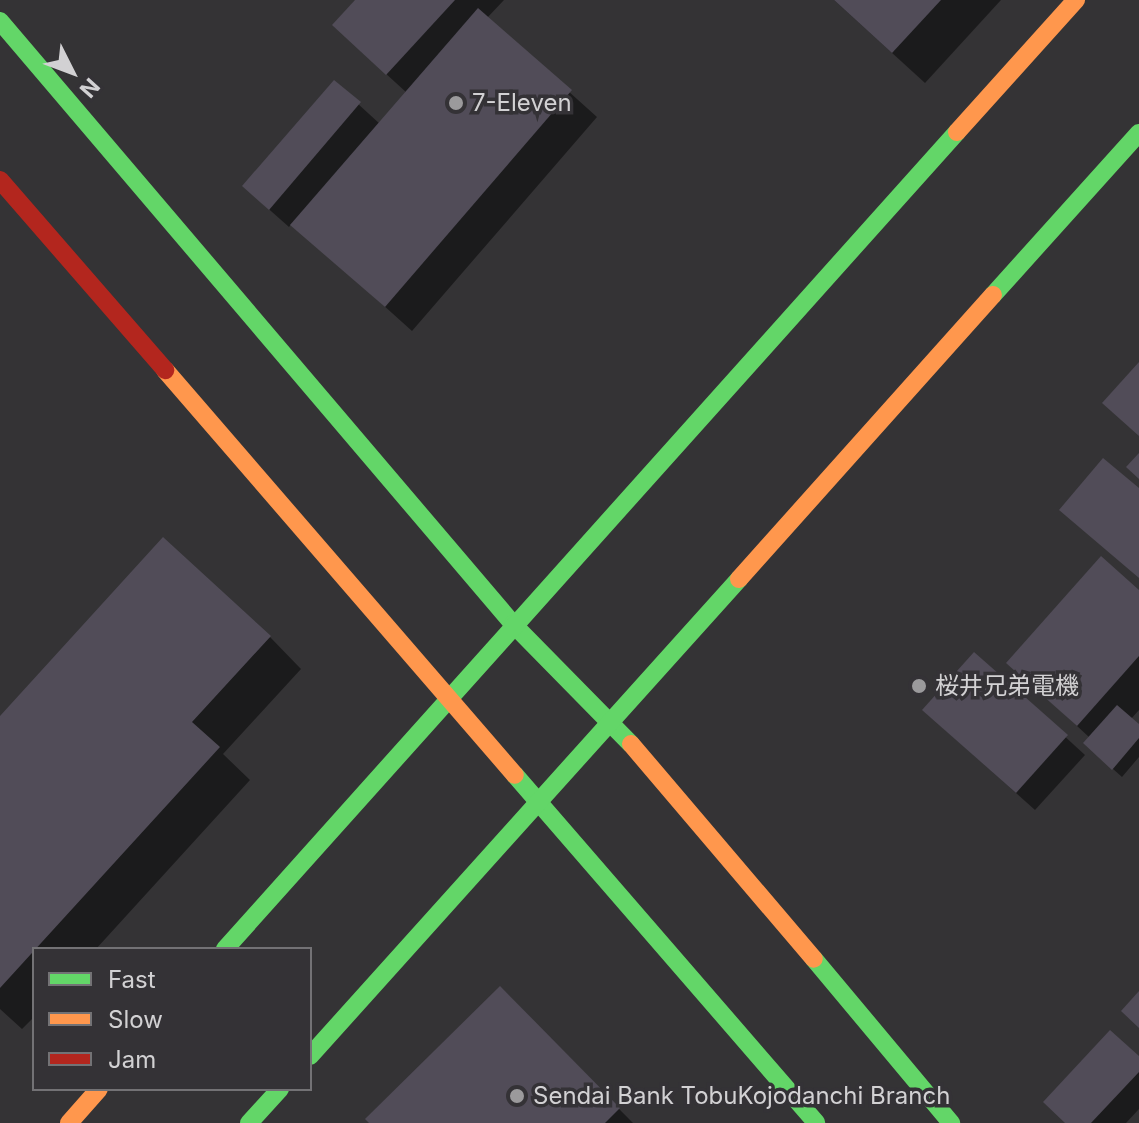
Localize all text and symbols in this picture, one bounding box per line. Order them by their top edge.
north arrow [32,32,112,112]
text: N [75,73,105,103]
place label: 7-Eleven [472,89,572,117]
marker: 7-Eleven [447,94,465,112]
place label: 桜井兄弟電機 [935,672,1079,700]
marker: 桜井兄弟電機 [910,677,928,695]
legend [32,947,312,1091]
text: Fast [108,965,156,994]
text: Slow [108,1005,163,1034]
text: Jam [108,1045,156,1074]
place label: Sendai Bank TobuKojodanchi Branch [533,1082,950,1110]
marker: Sendai Bank TobuKojodanchi Branch [508,1087,526,1105]

